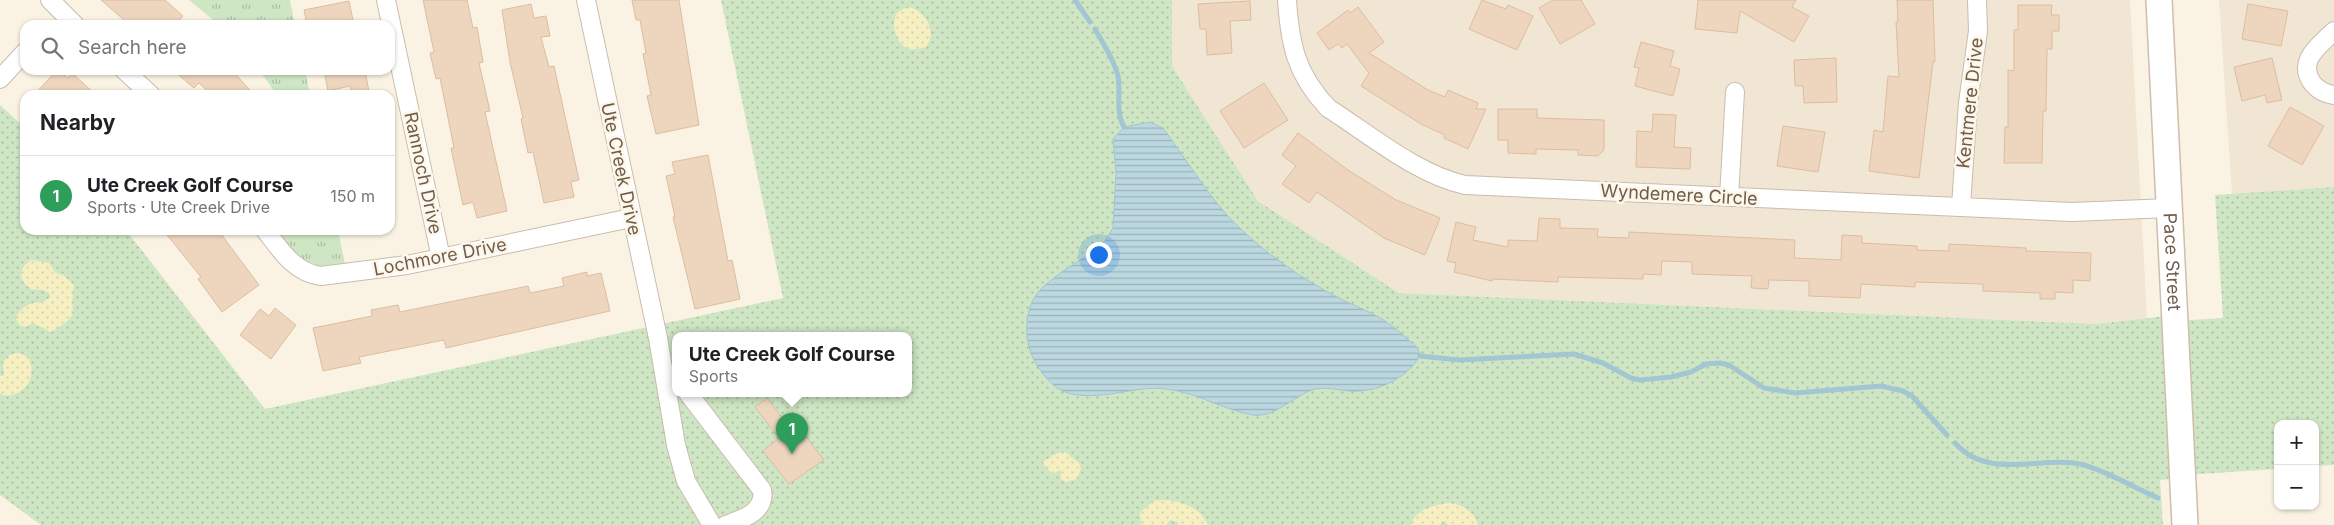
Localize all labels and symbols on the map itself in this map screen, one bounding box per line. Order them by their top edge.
street label: Kentmere Drive [1952,37,1987,169]
street label: Ute Creek Drive [597,101,646,237]
street label: Rannoch Drive [400,110,447,236]
street label: Wyndemere Circle [1600,180,1758,209]
street label: Pace Street [2160,212,2185,311]
street label: Lochmore Drive [372,233,508,280]
your location [1086,242,1112,268]
pin: 1 [776,413,808,454]

